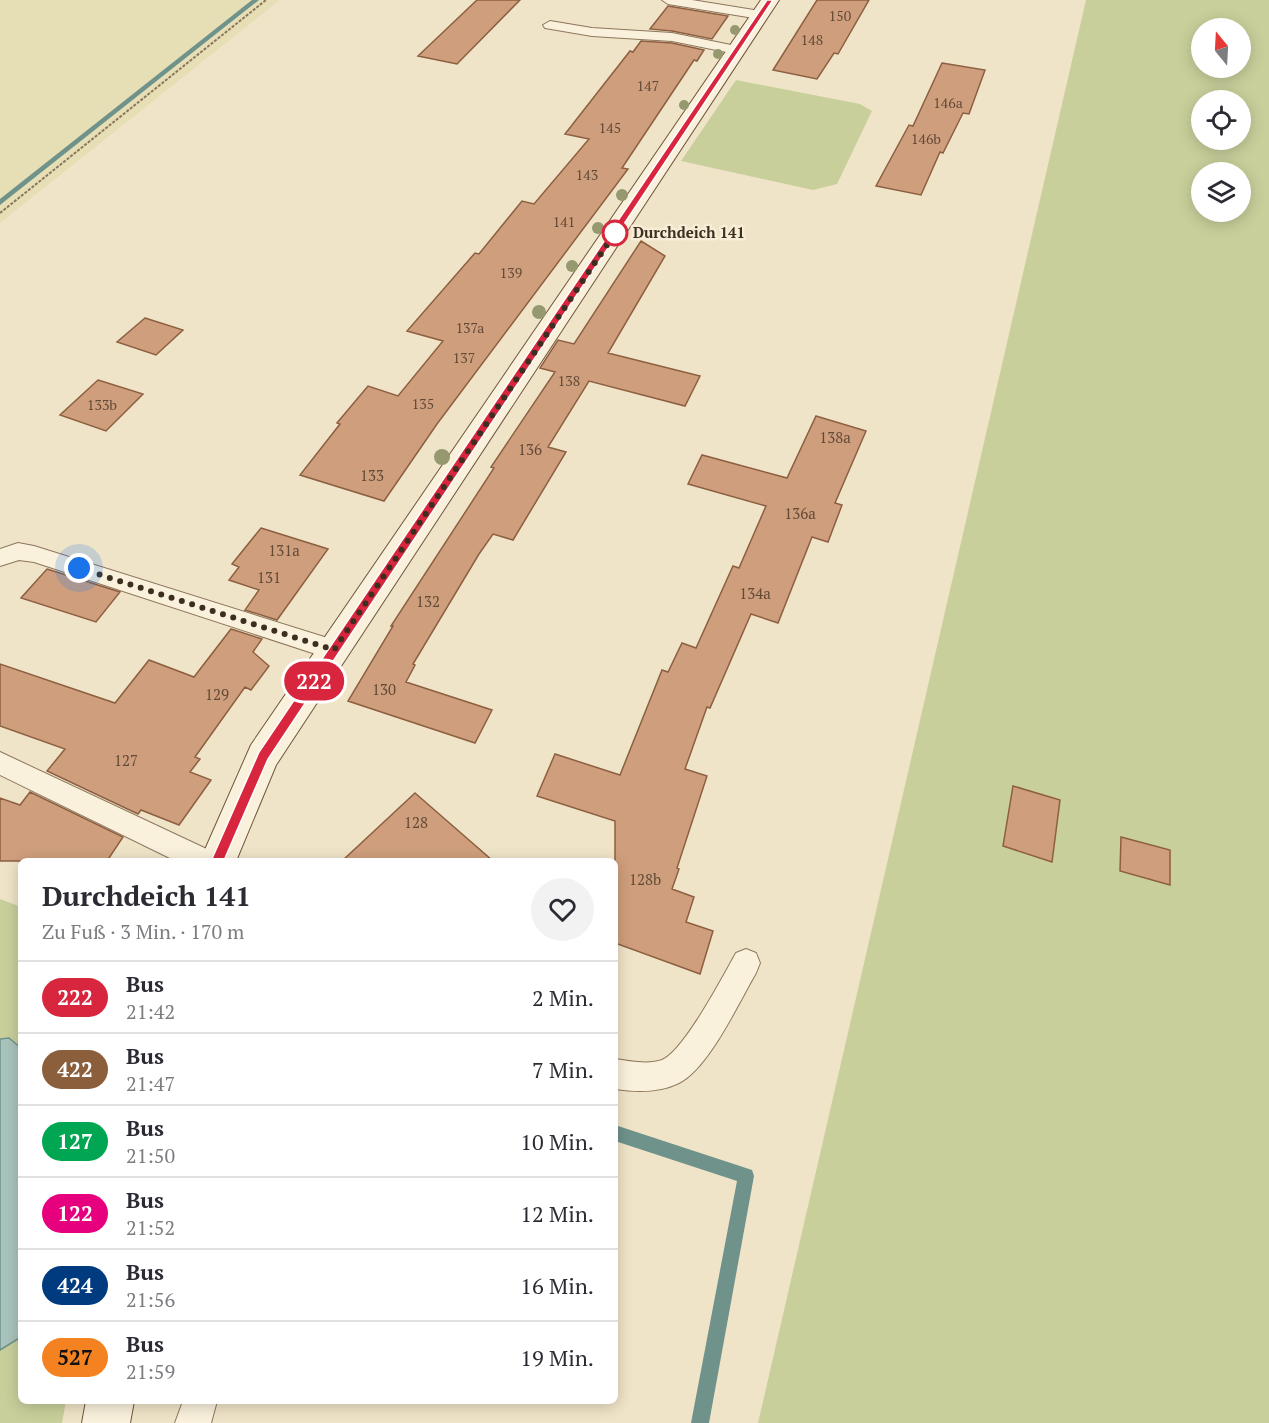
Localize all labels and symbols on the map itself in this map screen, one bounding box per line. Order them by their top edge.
house number: 150 [829,6,851,25]
north arrow [1191,18,1251,78]
house number: 148 [801,30,823,49]
house number: 147 [637,76,659,95]
house number: 146a [933,93,963,112]
house number: 145 [599,118,621,137]
house number: 146b [911,129,941,148]
house number: 143 [576,165,598,184]
house number: 141 [553,212,575,231]
marker: Durchdeich 141 [602,220,628,246]
place label: Durchdeich 141 [633,222,745,242]
house number: 139 [500,263,522,282]
house number: 137a [456,318,484,337]
house number: 137 [453,348,475,367]
house number: 138 [558,371,580,390]
house number: 135 [412,394,434,413]
house number: 133b [87,395,117,414]
house number: 138a [819,427,851,447]
house number: 136 [518,439,542,459]
house number: 133 [360,465,384,485]
house number: 136a [784,503,816,523]
house number: 131a [268,540,300,560]
your location [64,553,94,583]
house number: 131 [257,567,281,587]
house number: 134a [739,583,771,603]
house number: 132 [416,591,440,611]
line badge: 222 [280,662,348,700]
house number: 130 [372,679,396,699]
house number: 129 [205,684,229,704]
house number: 127 [114,750,138,770]
house number: 128 [404,812,428,832]
house number: 128b [629,869,661,889]

